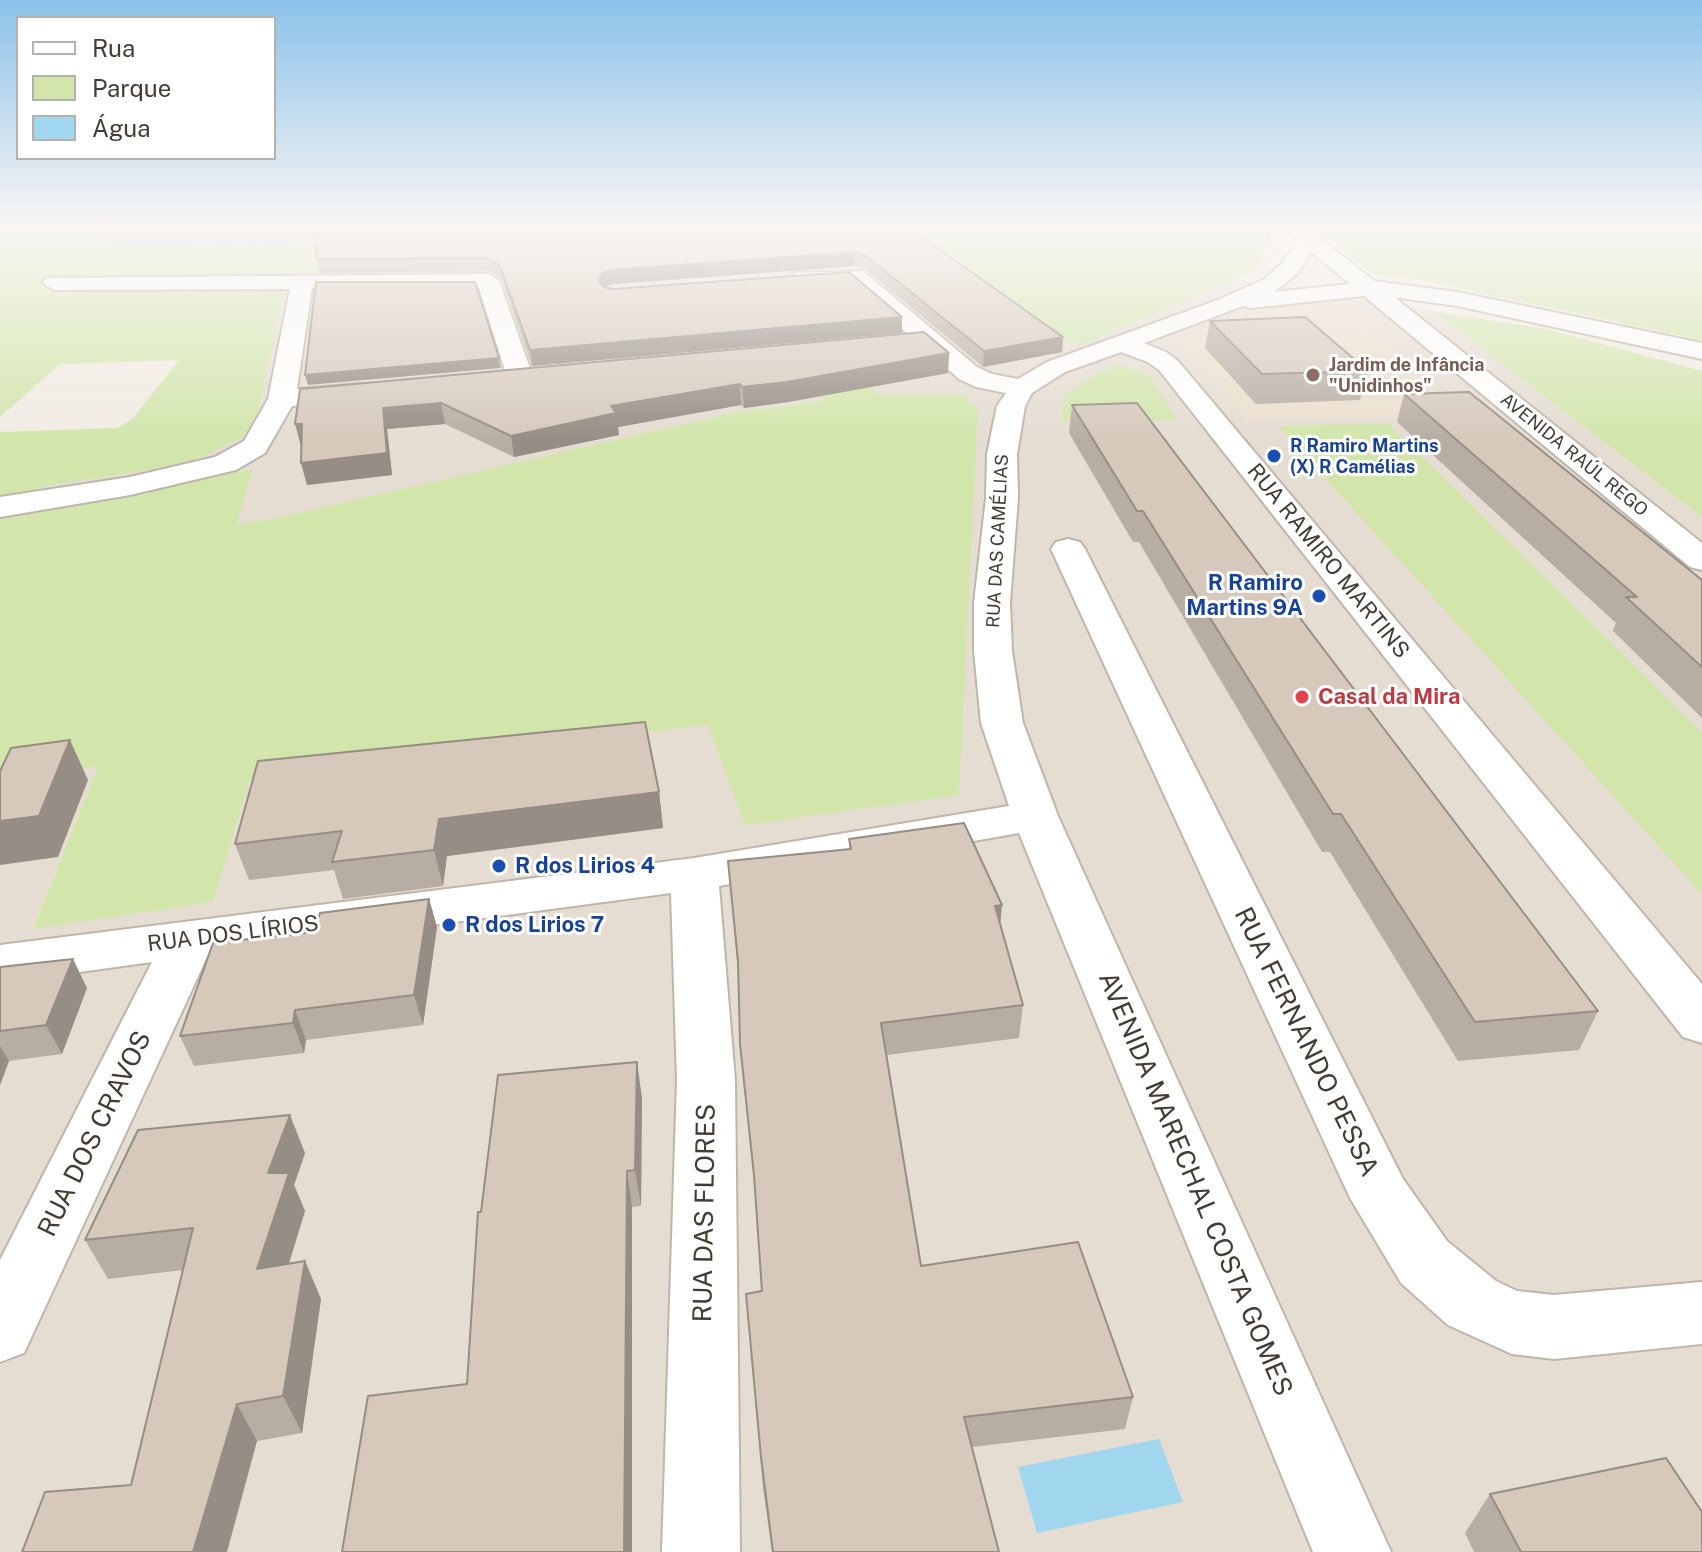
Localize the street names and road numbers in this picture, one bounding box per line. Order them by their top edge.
street label: AVENIDA RAÚL REGO [1496,389,1652,521]
street label: RUA DAS CAMÉLIAS [983,454,1013,628]
street label: RUA RAMIRO MARTINS [1241,458,1415,664]
street label: RUA FERNANDO PESSA [1227,902,1385,1182]
street label: RUA DOS LÍRIOS [146,910,320,958]
street label: AVENIDA MARECHAL COSTA GOMES [1091,967,1299,1401]
street label: RUA DOS CRAVOS [32,1026,158,1242]
street label: RUA DAS FLORES [687,1103,723,1323]

